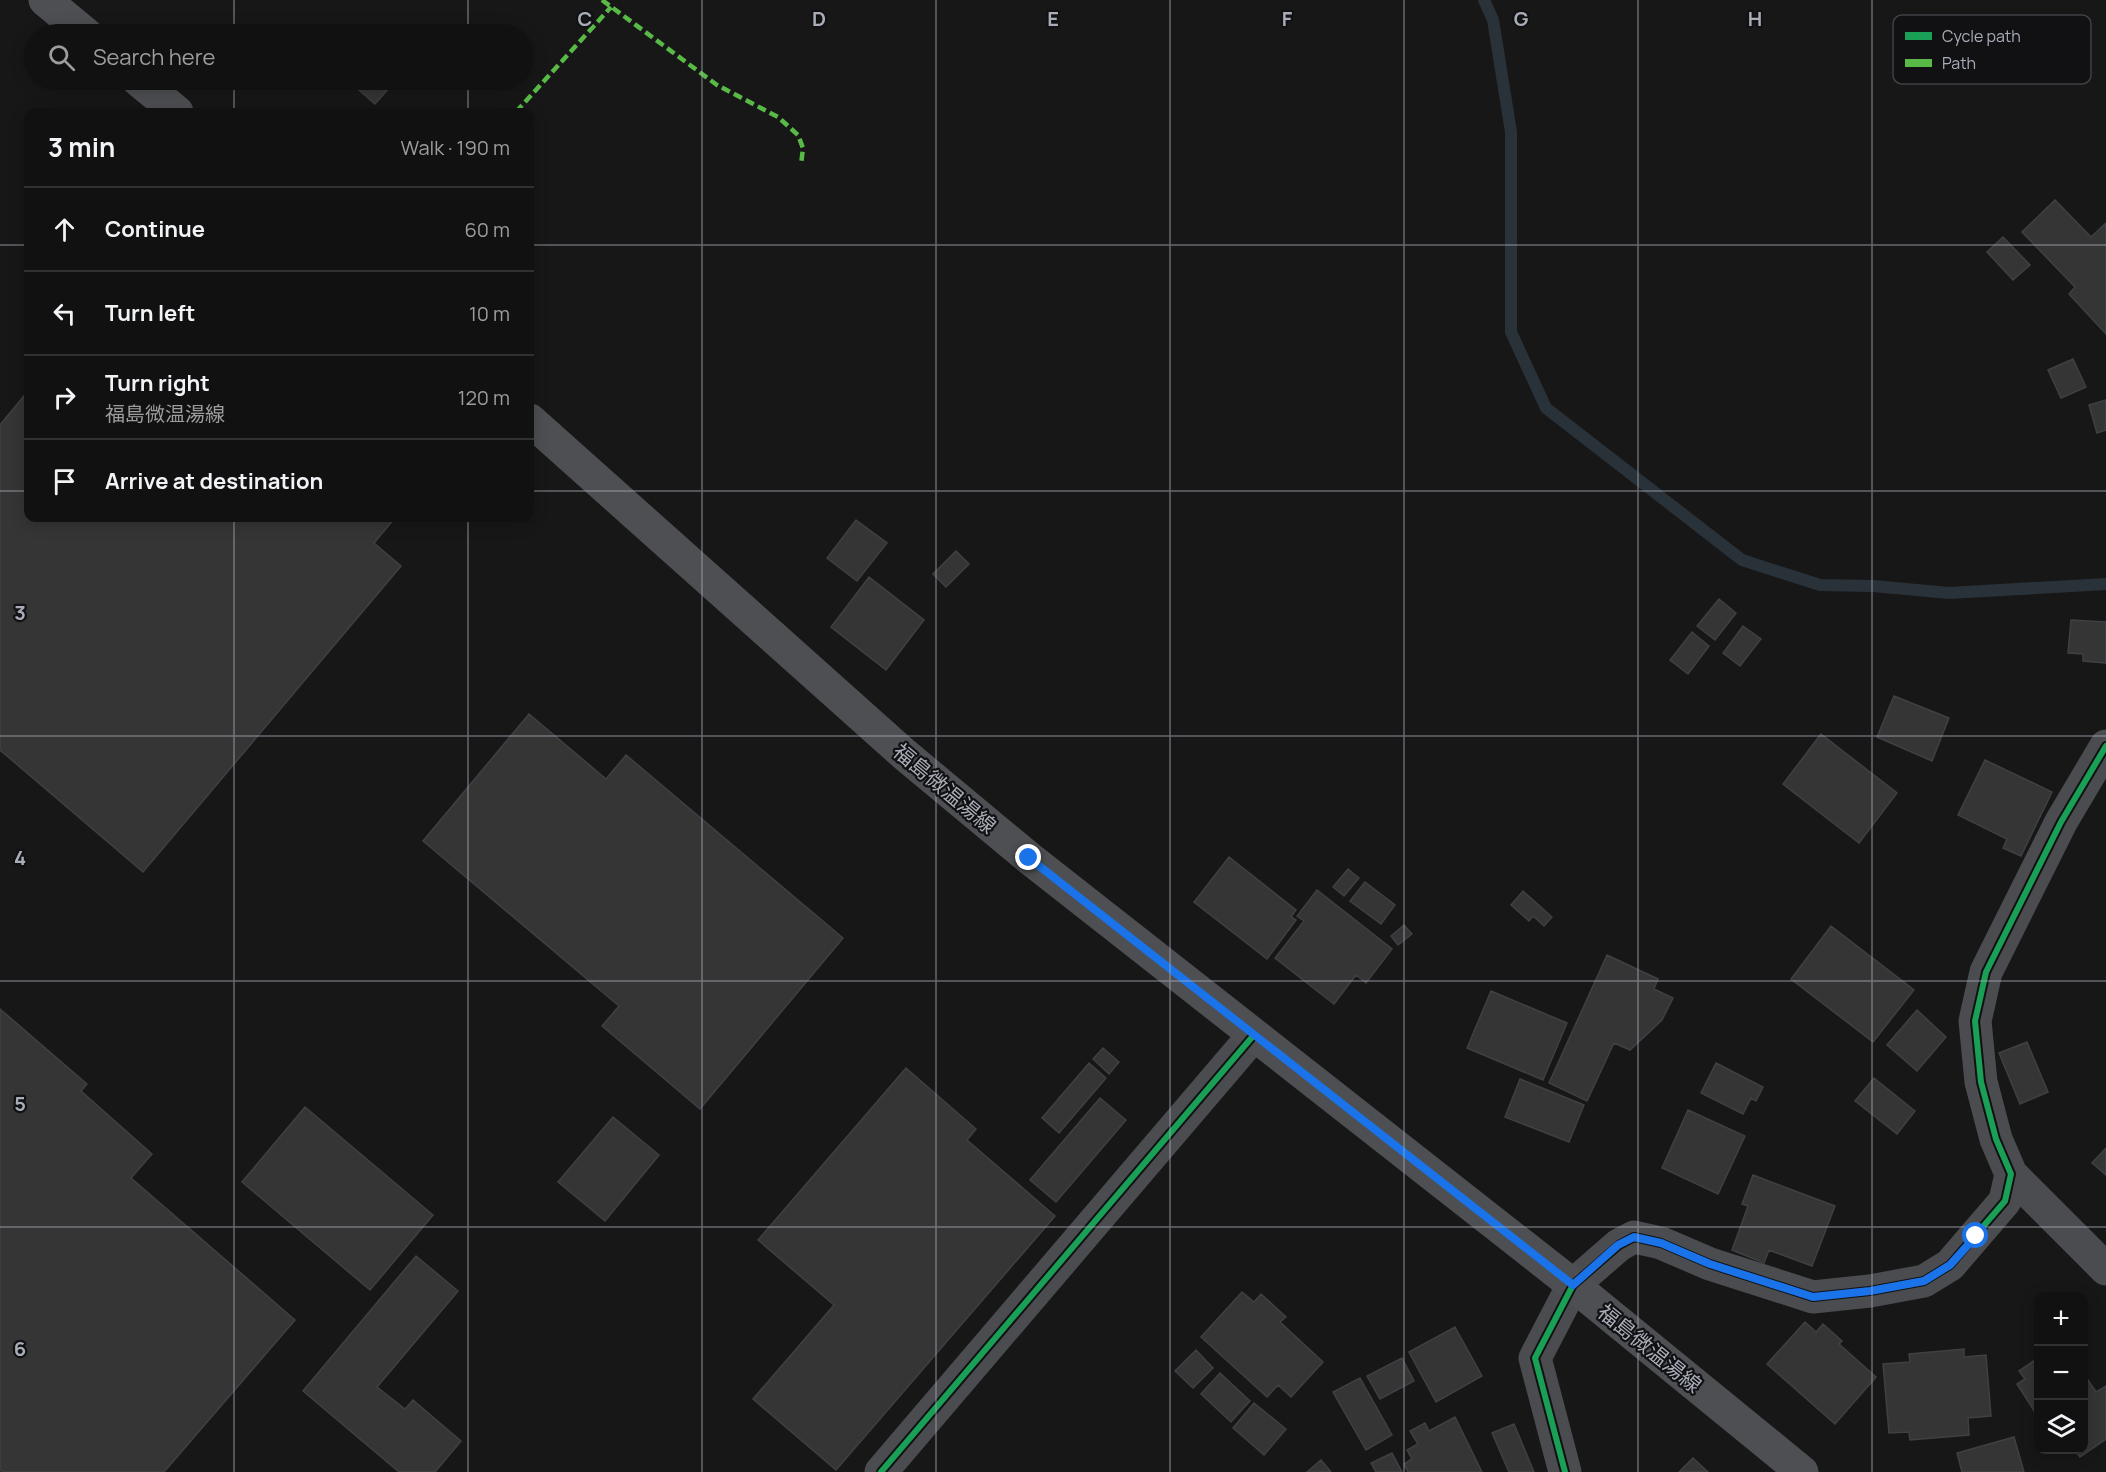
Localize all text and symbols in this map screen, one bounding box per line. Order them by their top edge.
text: C [578,5,592,32]
text: D [812,5,826,32]
text: E [1047,5,1059,32]
text: F [1282,5,1293,32]
text: G [1514,5,1529,32]
text: H [1748,5,1762,32]
legend [1893,15,2091,84]
search box [24,24,534,90]
text: Cycle path [1942,25,2021,47]
icon: search [45,41,78,74]
text: Search here [93,42,215,72]
text: Path [1942,52,1976,74]
text: 3 min [48,129,115,165]
text: Walk · 190 m [401,134,510,161]
icon: ahead [48,213,81,246]
text: Continue [105,214,205,244]
text: 60 m [464,216,510,243]
icon: left [48,297,81,330]
text: Turn left [105,298,195,328]
text: 10 m [469,300,510,327]
text: Turn right [105,368,210,398]
icon: right [48,381,81,414]
text: 120 m [458,384,510,411]
text: 福島微温湯線 [105,400,225,427]
icon: arrive [48,465,81,498]
text: Arrive at destination [105,466,323,496]
text: 3 [14,599,26,626]
street label: 福島微温湯線 [888,737,1002,839]
text: 4 [14,844,26,871]
route end [1015,844,1041,870]
text: 5 [14,1090,26,1117]
route start [1962,1222,1988,1248]
map controls [2034,1292,2088,1454]
button: + [2034,1292,2088,1346]
street label: 福島微温湯線 [1592,1297,1708,1399]
text: 6 [14,1335,26,1362]
button: − [2034,1346,2088,1400]
button: layers [2034,1400,2088,1454]

